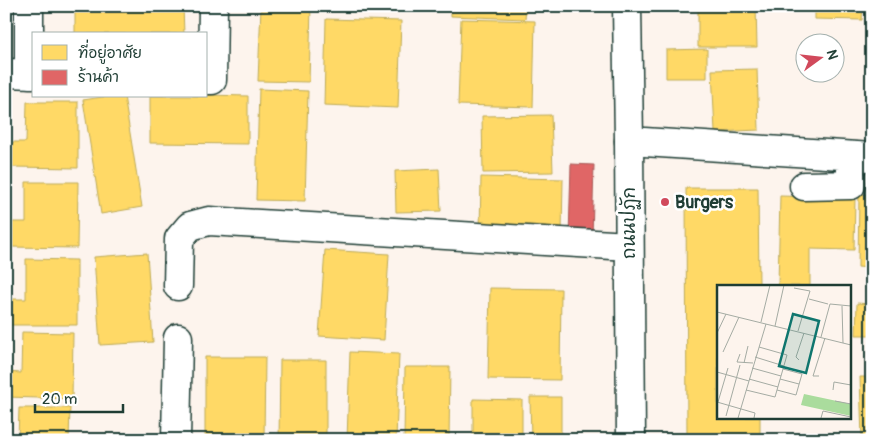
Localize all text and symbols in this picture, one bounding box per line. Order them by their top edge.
legend [32,32,208,98]
north arrow [796,32,846,82]
text: ที่อยู่อาศัย [78,39,142,64]
text: N [823,48,842,62]
text: ร้านค้า [78,67,119,87]
street label: ถนนปฏัก [618,187,641,259]
place label: Burgers [675,191,734,214]
marker: Burgers [659,196,671,208]
inset map [717,285,850,418]
scale bar [35,381,122,413]
text: 20 m [42,390,77,409]

